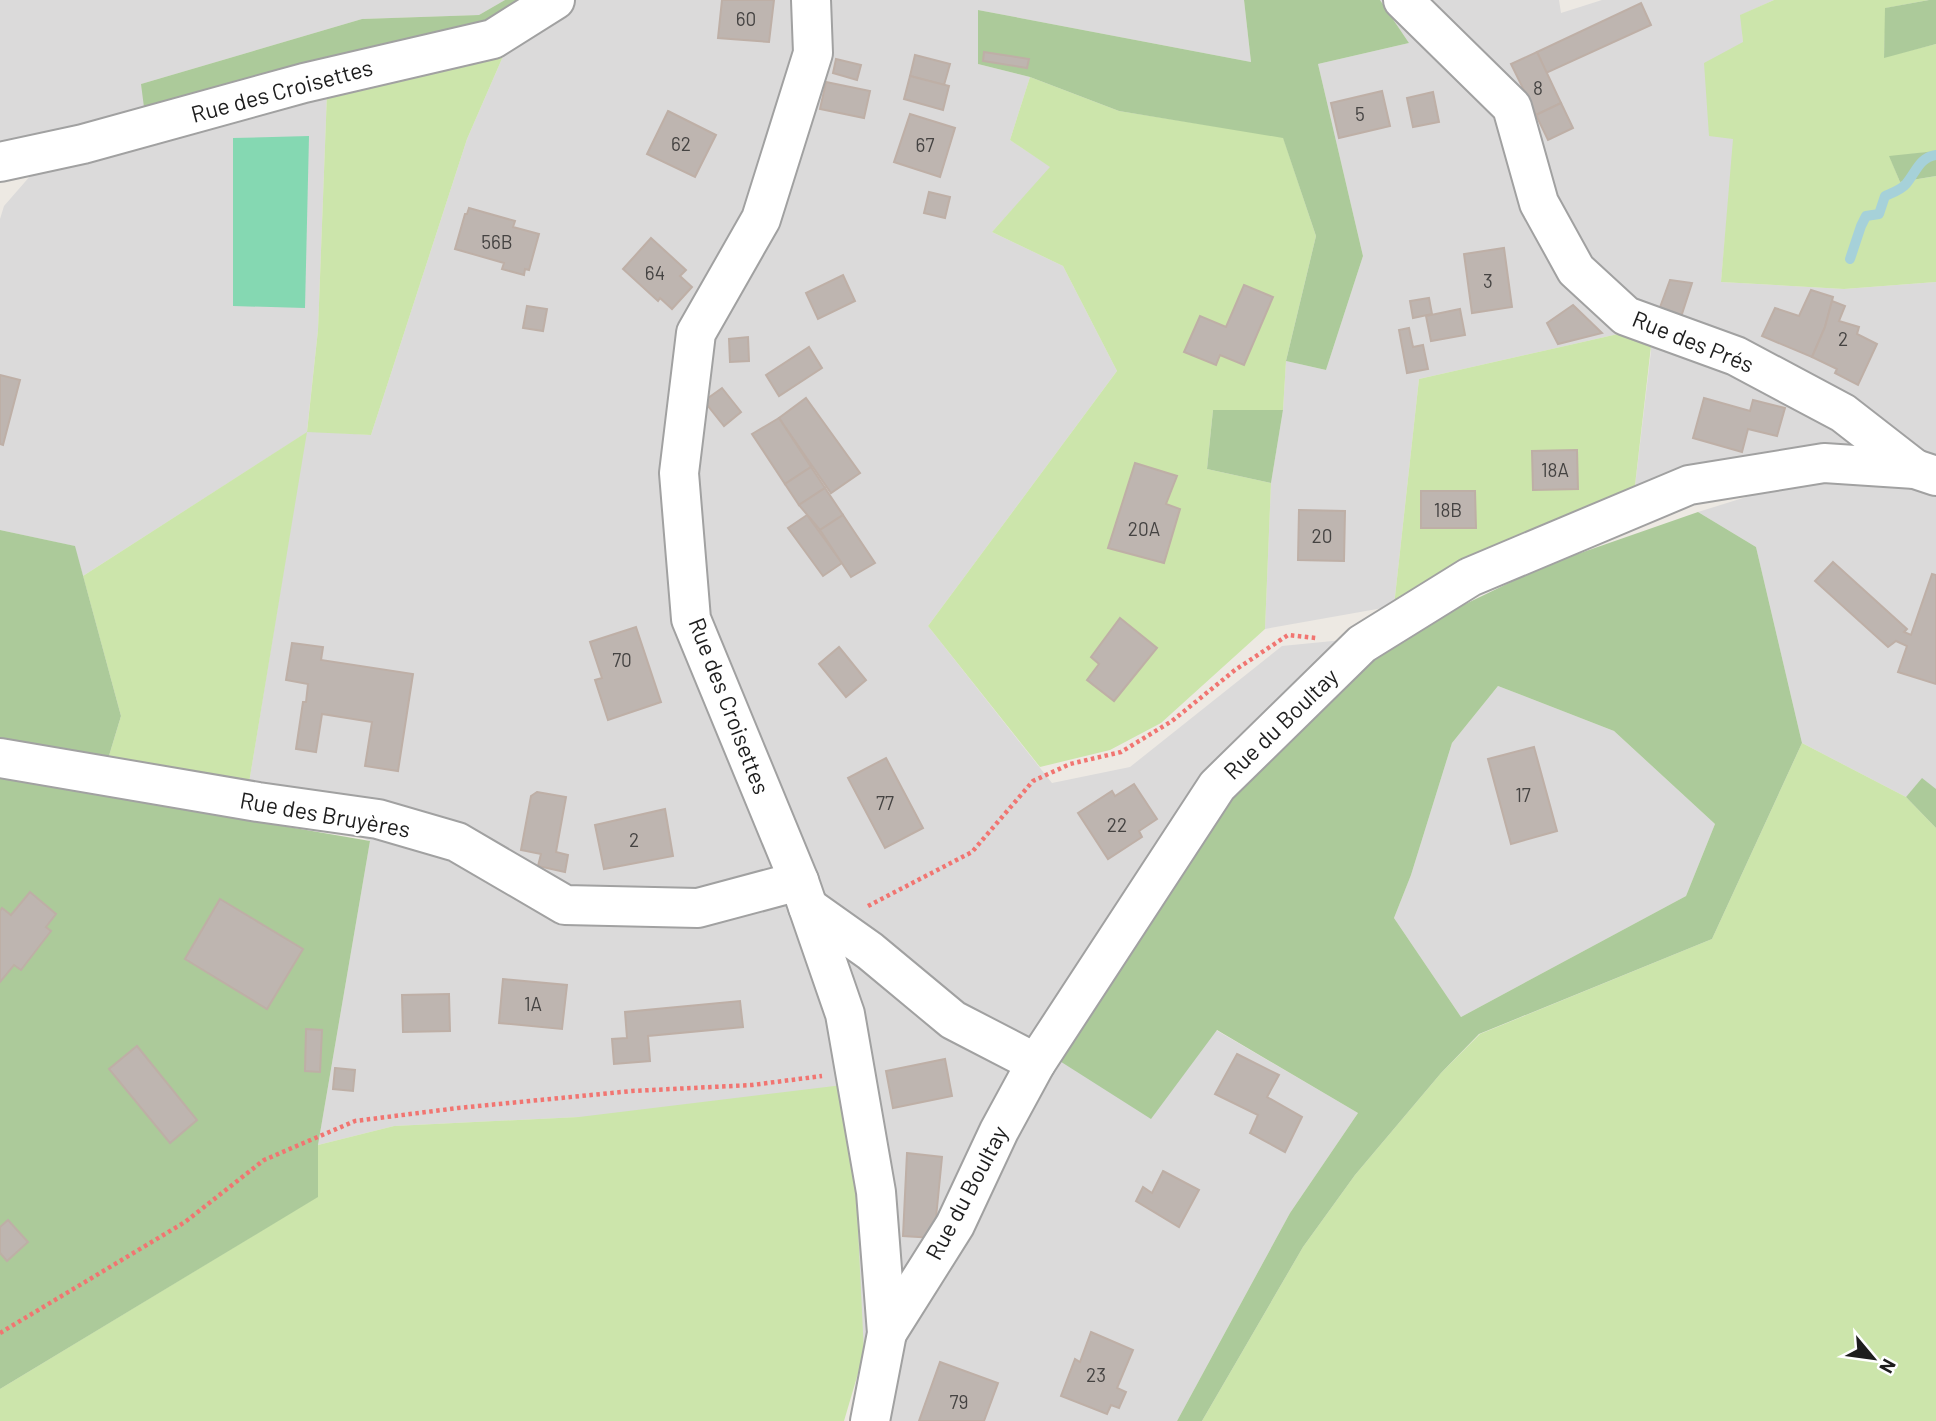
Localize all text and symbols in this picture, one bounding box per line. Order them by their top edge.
house number: 60 [736,7,756,30]
street label: Rue des Croisettes [188,52,376,128]
house number: 8 [1533,76,1543,99]
house number: 5 [1355,102,1365,125]
house number: 62 [671,132,691,155]
house number: 67 [916,133,934,156]
house number: 56B [481,230,513,253]
house number: 64 [645,261,665,284]
house number: 3 [1483,269,1493,292]
street label: Rue des Prés [1629,304,1758,378]
house number: 2 [1838,327,1848,350]
house number: 18A [1541,458,1569,481]
house number: 18B [1434,498,1462,521]
house number: 20A [1128,517,1160,540]
house number: 20 [1312,524,1332,547]
street label: Rue des Croisettes [683,613,776,798]
house number: 70 [612,648,632,671]
street label: Rue du Boultay [1217,662,1344,785]
house number: 17 [1515,783,1531,806]
street label: Rue des Bruyères [238,785,413,843]
house number: 77 [876,791,894,814]
house number: 22 [1107,813,1127,836]
house number: 2 [629,828,639,851]
house number: 1A [524,992,542,1015]
street label: Rue du Boultay [919,1120,1013,1264]
north arrow [1838,1323,1908,1393]
text: N [1875,1355,1901,1378]
house number: 23 [1086,1363,1106,1386]
house number: 79 [950,1390,968,1413]

